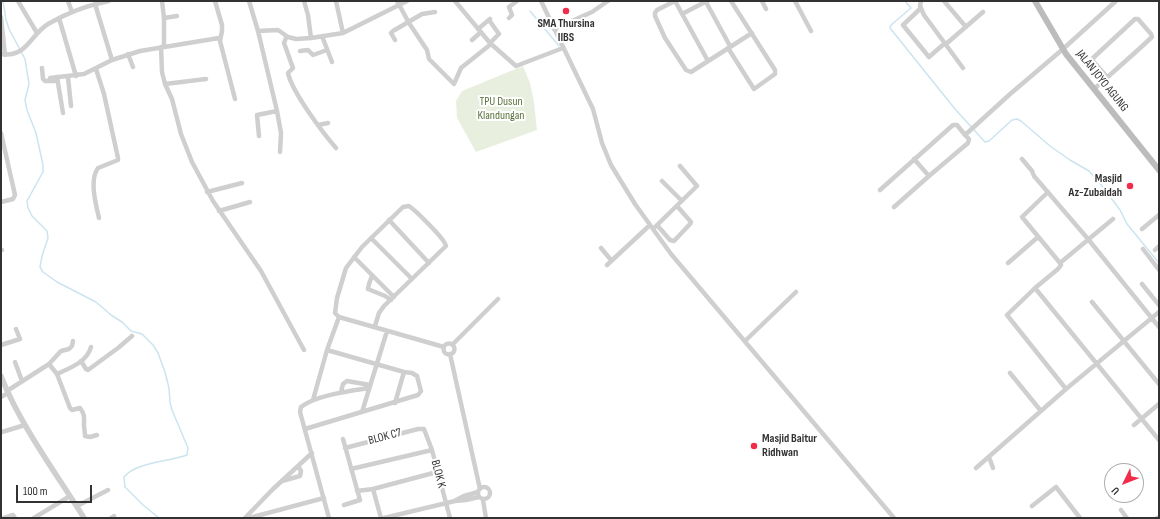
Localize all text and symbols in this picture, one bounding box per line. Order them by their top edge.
marker: SMA Thursina IIBS [561,6,571,16]
place label: SMA Thursina IIBS [537,17,595,45]
street label: JALAN JOYO AGUNG [1073,47,1131,115]
park label: TPU Dusun Klandungan [478,95,524,123]
place label: Masjid Az-Zubaidah [1069,172,1122,200]
marker: Masjid Az-Zubaidah [1125,181,1135,191]
street label: BLOK C7 [367,426,403,448]
place label: Masjid Baitur Ridhwan [762,432,817,460]
marker: Masjid Baitur Ridhwan [749,441,759,451]
street label: BLOK K [427,458,449,490]
north arrow [1104,463,1144,503]
scale bar [18,477,94,503]
text: 100 m [23,484,48,499]
text: U [1109,484,1122,497]

